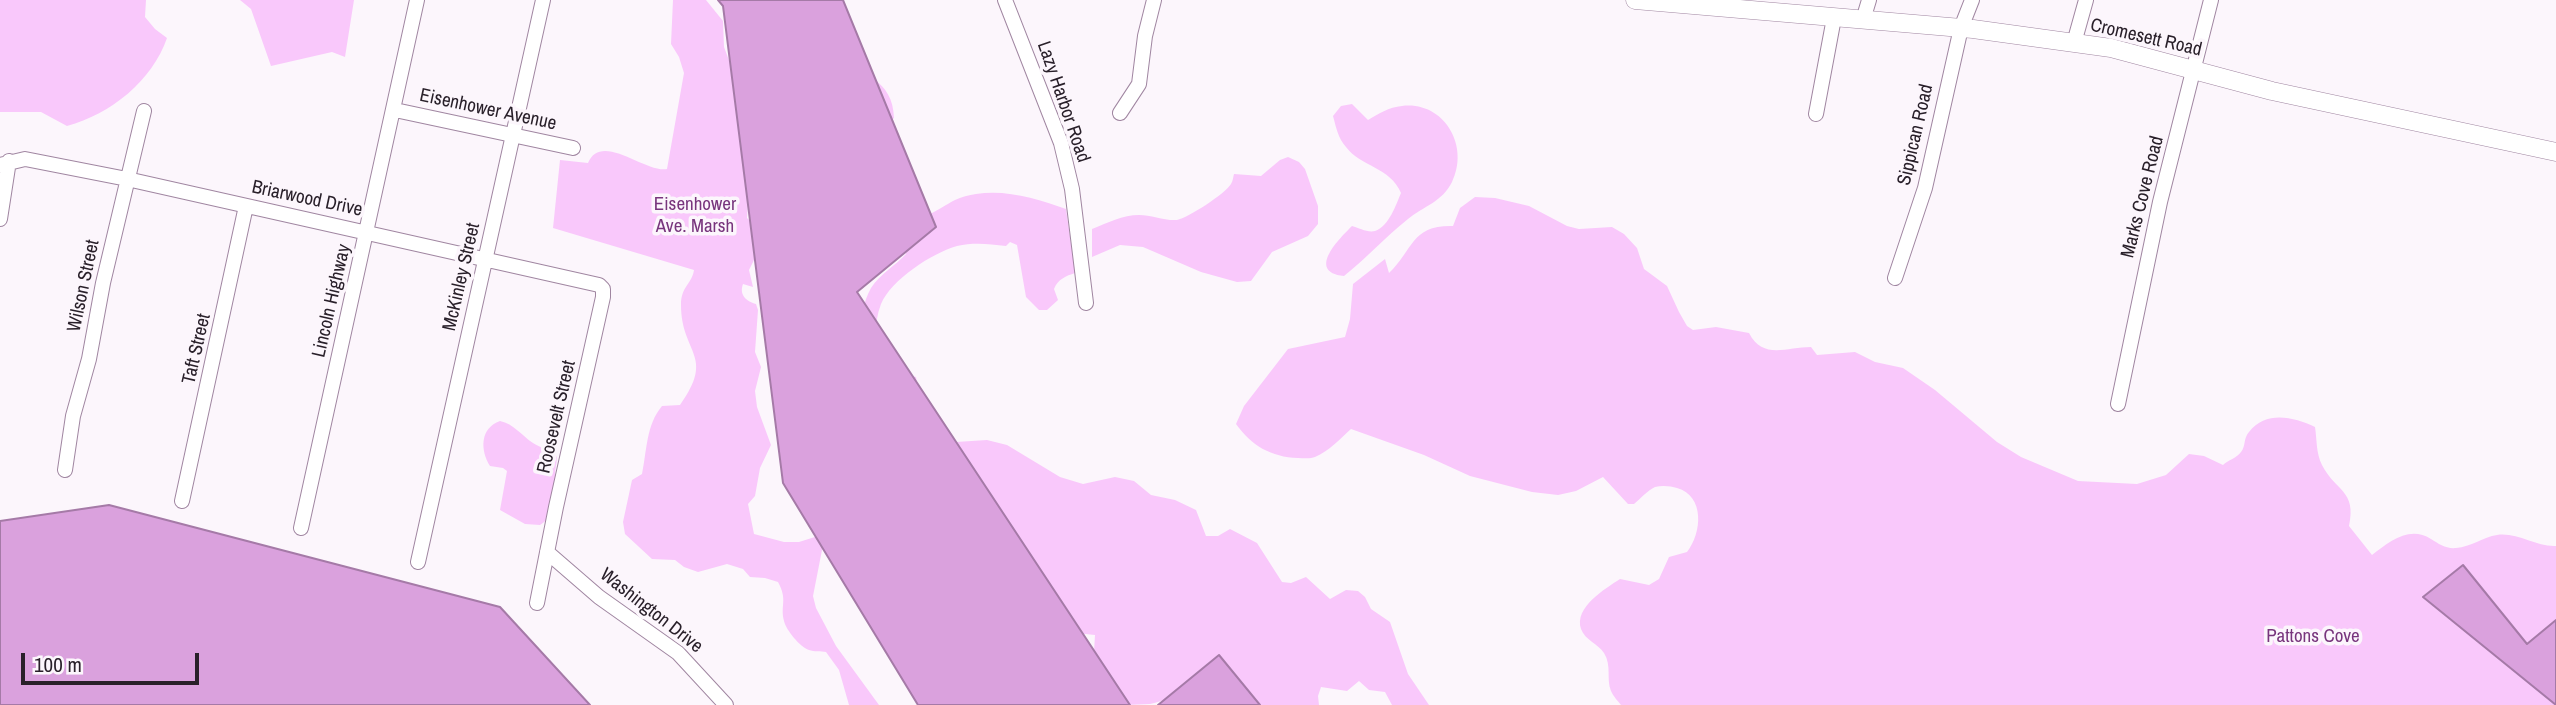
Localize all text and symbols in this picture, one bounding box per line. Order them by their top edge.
street label: Cromesett Road [2088,14,2204,62]
street label: Lazy Harbor Road [1032,39,1094,165]
street label: Sippican Road [1893,82,1939,188]
street label: Eisenhower Avenue [418,84,558,136]
street label: Marks Cove Road [2117,134,2169,260]
street label: Briarwood Drive [250,176,364,222]
park label: Eisenhower Ave. Marsh [654,194,736,238]
street label: McKinley Street [439,221,485,333]
street label: Wilson Street [63,238,105,334]
street label: Lincoln Highway [308,242,356,360]
street label: Taft Street [178,312,216,386]
street label: Roosevelt Street [533,358,581,476]
street label: Washington Drive [595,564,707,658]
park label: Pattons Cove [2266,626,2360,648]
scale bar [24,638,203,682]
text: 100 m [34,650,82,679]

